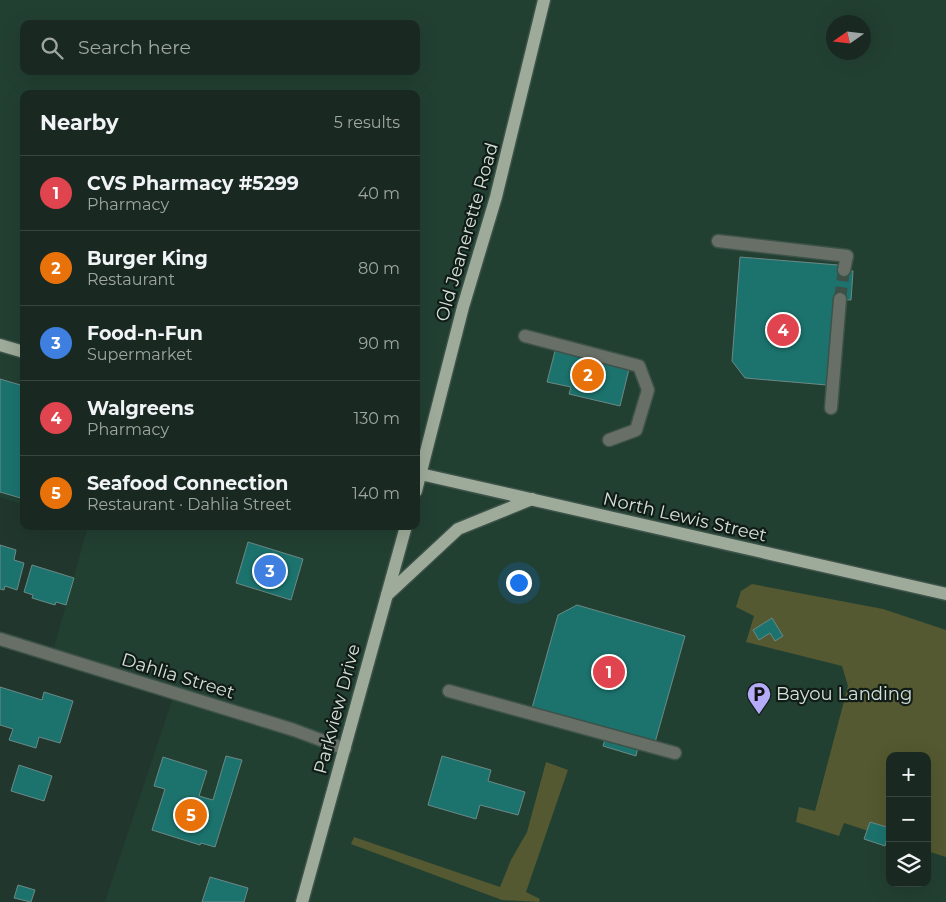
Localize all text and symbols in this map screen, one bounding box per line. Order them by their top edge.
north arrow [826,15,871,60]
search box [20,20,420,75]
icon: search [38,34,66,62]
text: Search here [78,36,191,59]
text: Nearby [40,110,119,135]
text: 5 results [334,113,400,132]
street label: Old Jeanerette Road [431,140,503,324]
text: CVS Pharmacy #5299 [87,172,299,195]
text: 1 [53,184,59,203]
text: 40 m [358,184,400,203]
text: Pharmacy [87,195,169,214]
text: Burger King [87,247,208,270]
text: 2 [51,259,61,278]
text: 80 m [358,259,400,278]
text: Restaurant [87,270,175,289]
pin: 4 [767,311,799,349]
text: Food-n-Fun [87,322,203,345]
text: 3 [51,334,61,353]
text: 90 m [358,334,400,353]
text: Supermarket [87,345,193,364]
pin: 2 [572,356,604,394]
text: Walgreens [87,397,194,420]
text: 4 [50,409,62,428]
text: 130 m [353,409,400,428]
text: Pharmacy [87,420,169,439]
text: Seafood Connection [87,472,288,495]
text: 5 [51,484,61,503]
text: 140 m [352,484,400,503]
street label: North Lewis Street [601,487,769,547]
text: Restaurant · Dahlia Street [87,495,291,514]
pin: 3 [254,552,286,590]
your location [506,570,532,596]
street label: Parkview Drive [309,642,365,776]
street label: Dahlia Street [119,648,237,704]
pin: 1 [593,653,625,691]
parking icon: Bayou Landing [746,681,772,715]
place label: Bayou Landing [776,683,912,705]
map controls [886,752,931,887]
button: + [886,752,931,797]
pin: 5 [175,796,207,834]
button: − [886,797,931,842]
button: layers [886,842,931,887]

